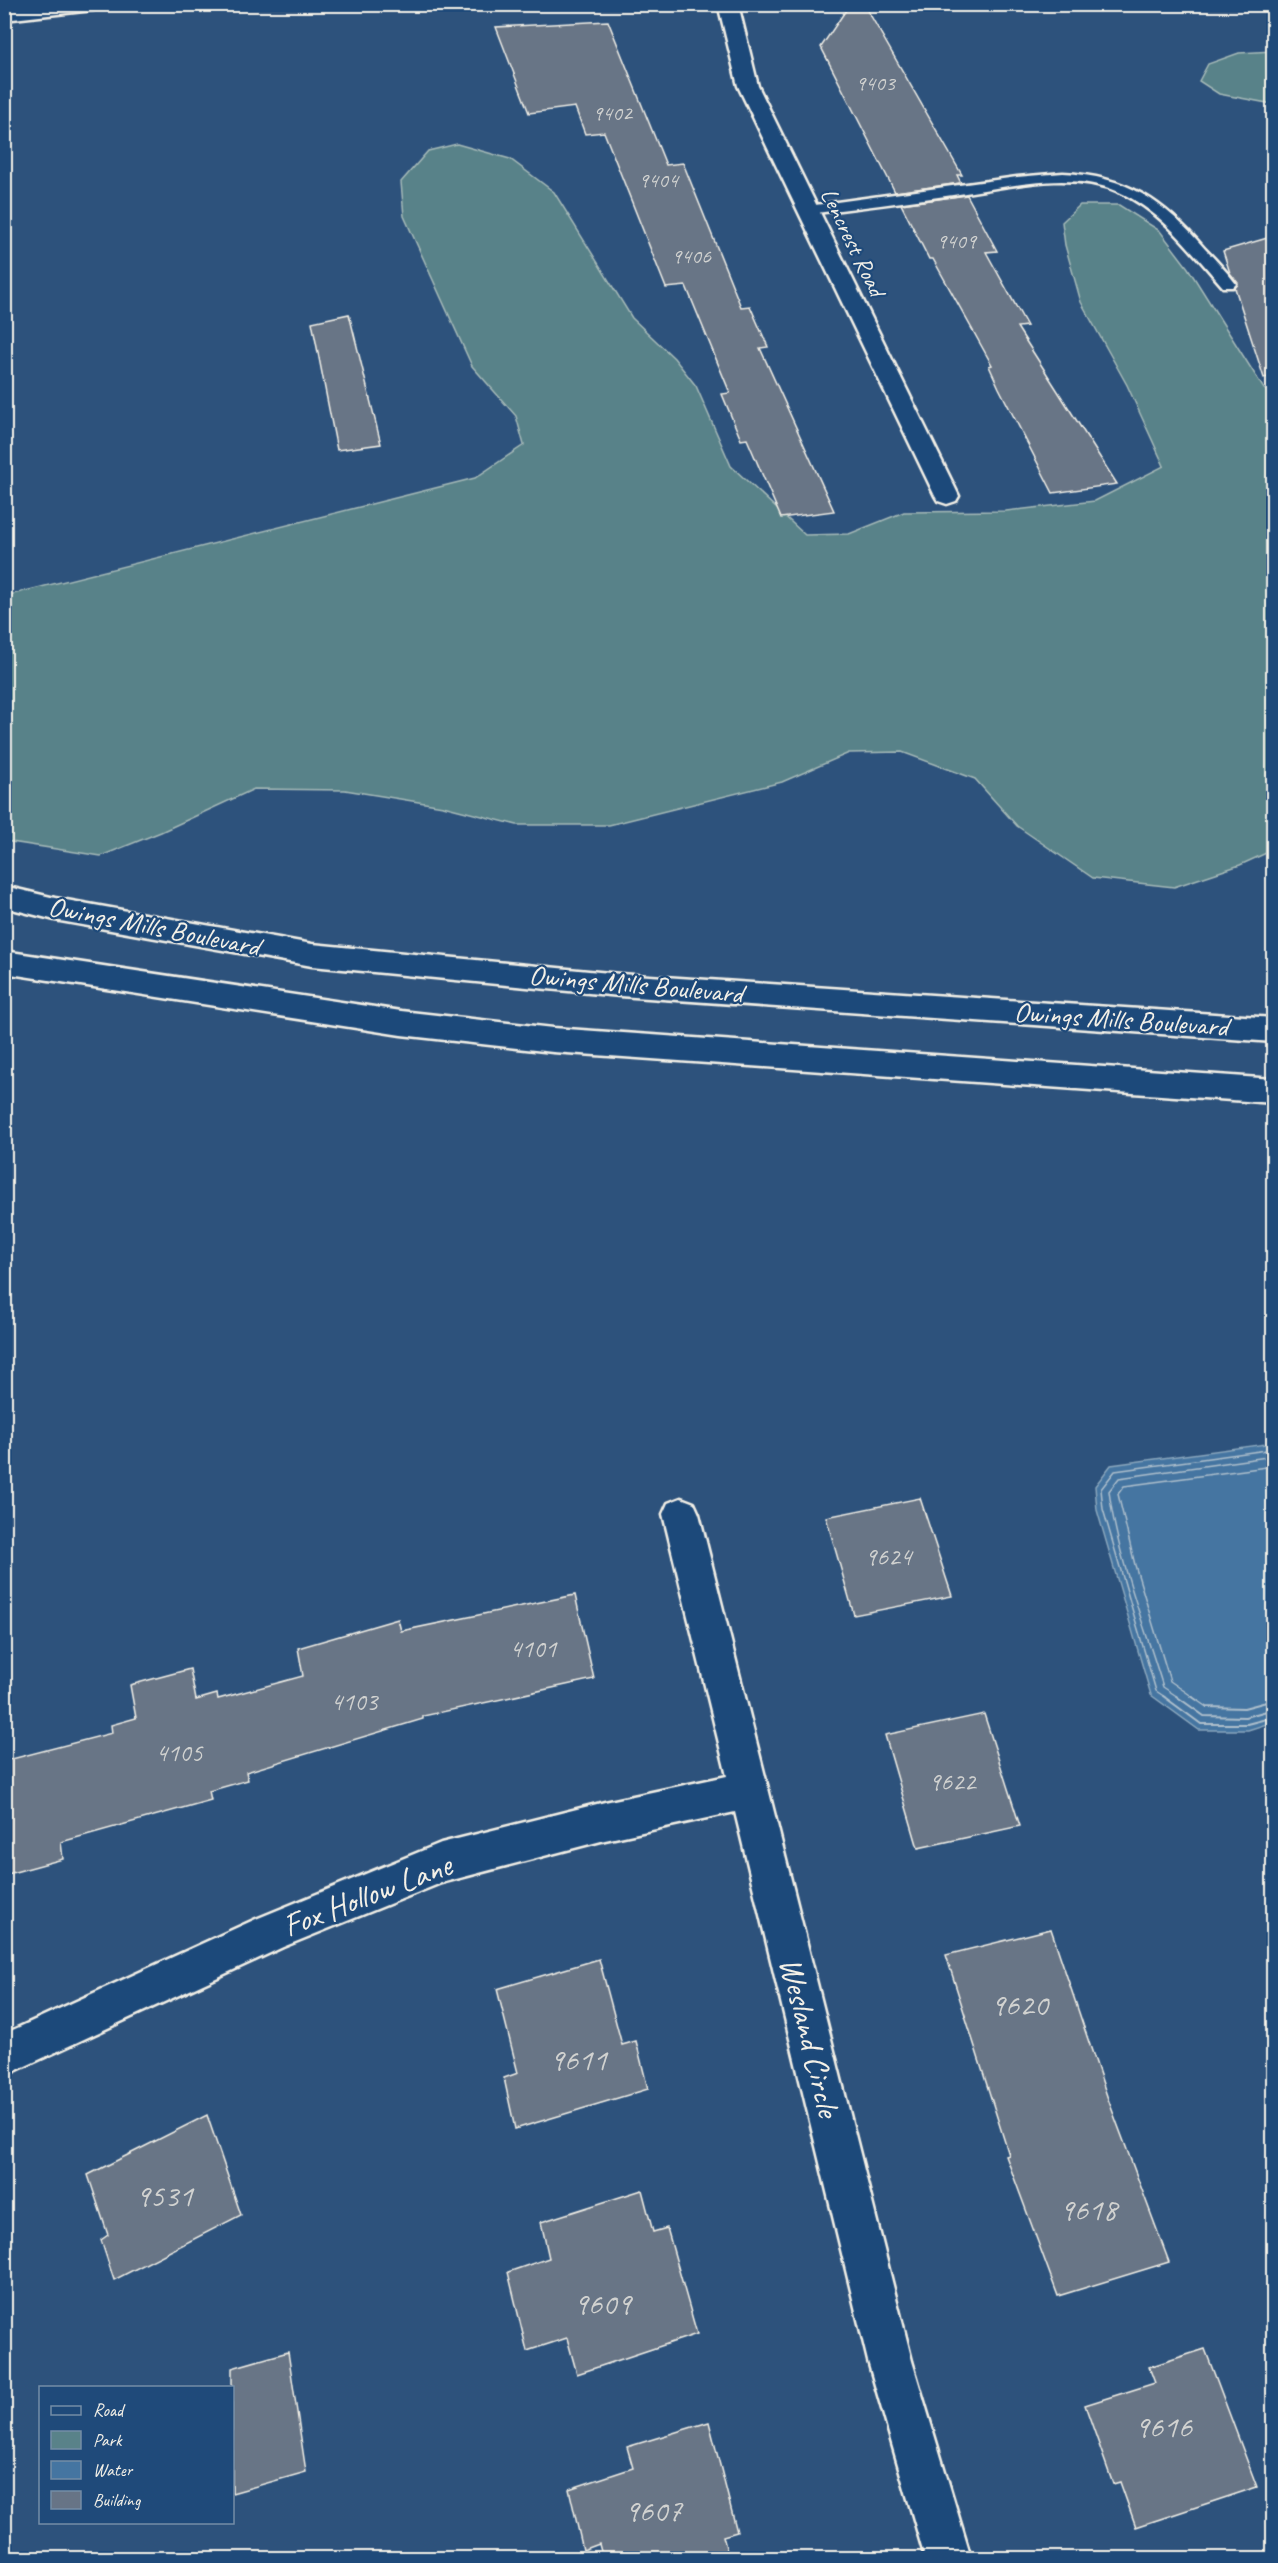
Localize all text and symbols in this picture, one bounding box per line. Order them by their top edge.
house number: 9403 [855,69,897,97]
house number: 9402 [592,99,634,127]
house number: 9404 [638,166,680,194]
street label: Lencrest Road [814,183,894,304]
house number: 9409 [936,227,978,255]
house number: 9406 [671,242,712,270]
street label: Owings Mills Boulevard [45,888,267,964]
street label: Owings Mills Boulevard [528,957,748,1011]
street label: Owings Mills Boulevard [1013,994,1233,1044]
house number: 9624 [865,1540,914,1573]
house number: 4101 [510,1632,558,1665]
house number: 4103 [331,1685,380,1718]
house number: 4105 [156,1736,204,1769]
house number: 9622 [929,1765,978,1798]
street label: Fox Hollow Lane [277,1843,459,1946]
street label: Wesland Circle [770,1953,851,2123]
house number: 9620 [990,1984,1050,2025]
house number: 9611 [549,2039,608,2080]
house number: 9531 [135,2175,194,2216]
house number: 9618 [1059,2189,1119,2230]
house number: 9609 [573,2283,633,2324]
legend [39,2386,234,2524]
text: Road [93,2399,126,2421]
house number: 9616 [1134,2406,1193,2447]
text: Park [93,2429,123,2451]
text: Water [93,2459,134,2481]
text: Building [93,2489,142,2511]
house number: 9607 [624,2490,683,2531]

